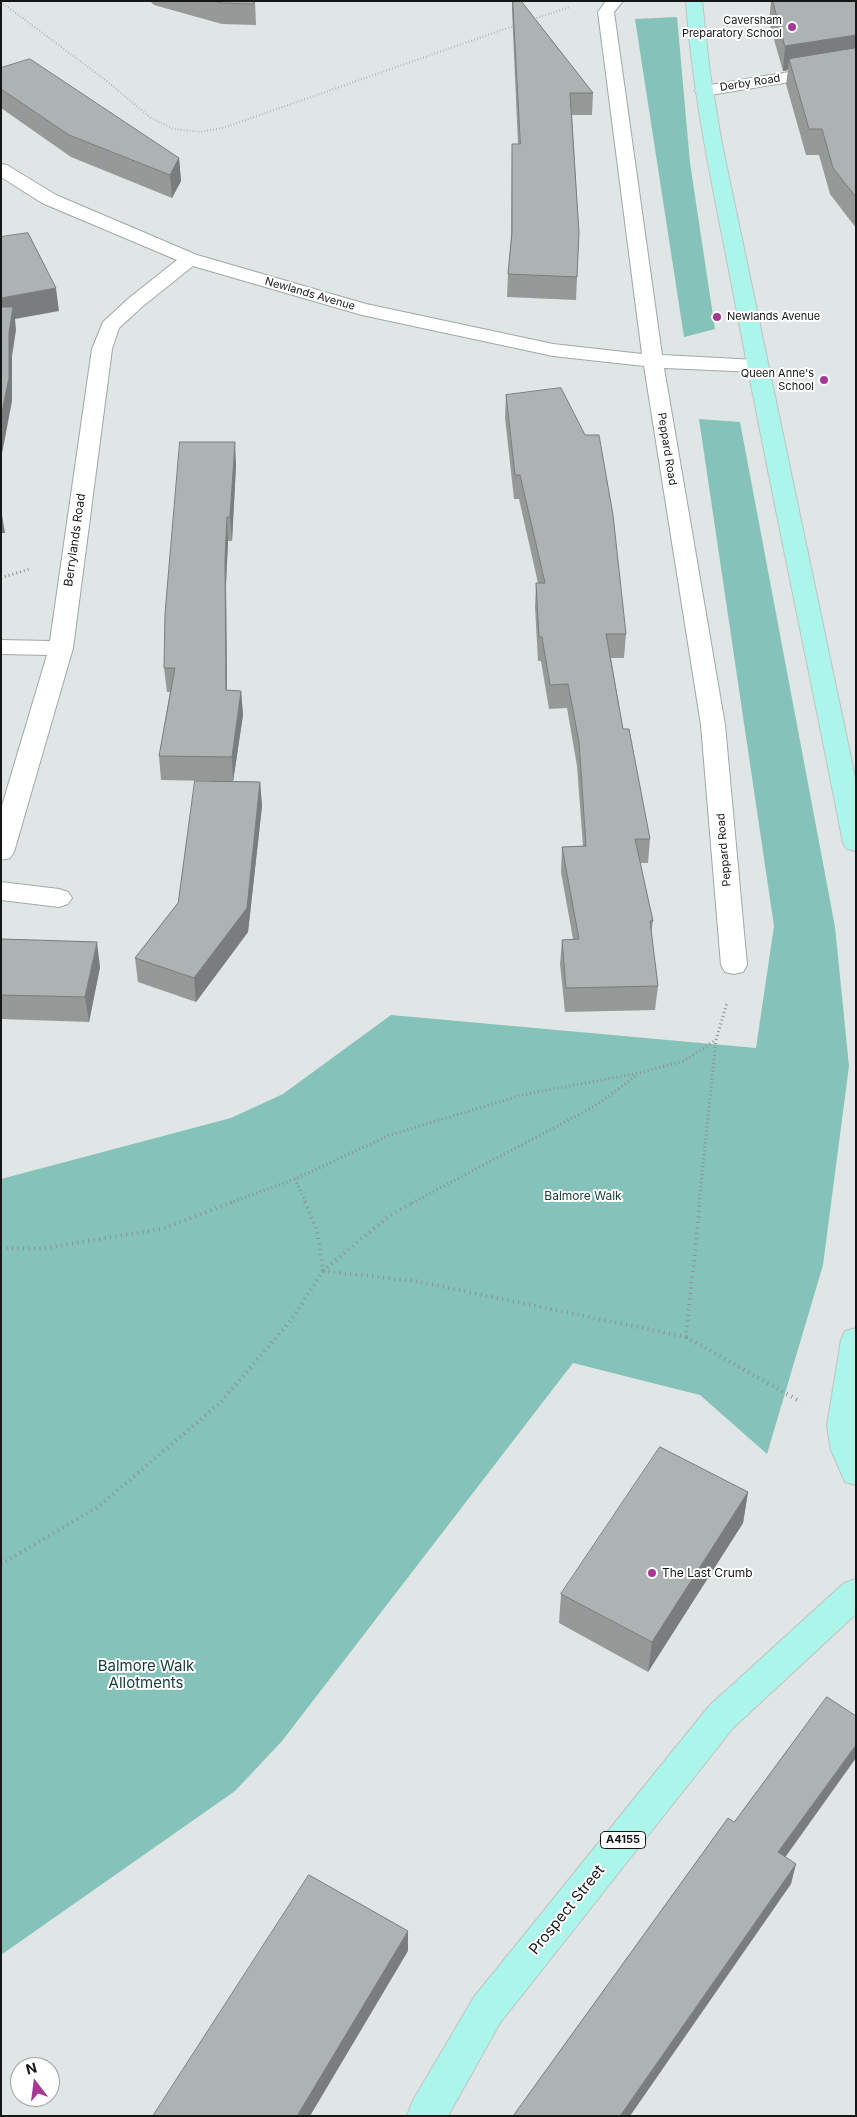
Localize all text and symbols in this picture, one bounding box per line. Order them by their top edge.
place label: Caversham Preparatory School [682,14,782,40]
marker: Caversham Preparatory School [786,21,798,33]
street label: Derby Road [719,72,781,94]
street label: Newlands Avenue [263,275,357,313]
place label: Newlands Avenue [727,310,820,324]
marker: Newlands Avenue [711,311,723,323]
place label: Queen Anne's School [741,367,814,393]
marker: Queen Anne's School [818,374,830,386]
street label: Peppard Road [655,412,679,486]
street label: Berrylands Road [61,493,89,587]
street label: Peppard Road [714,813,734,887]
park label: Balmore Walk [544,1189,622,1203]
place label: The Last Crumb [662,1566,753,1580]
marker: The Last Crumb [646,1567,658,1579]
park label: Balmore Walk Allotments [98,1657,194,1692]
road number: A4155 [600,1832,646,1848]
street label: Prospect Street [525,1862,609,1958]
north arrow [10,2057,60,2107]
text: N [24,2058,39,2078]

